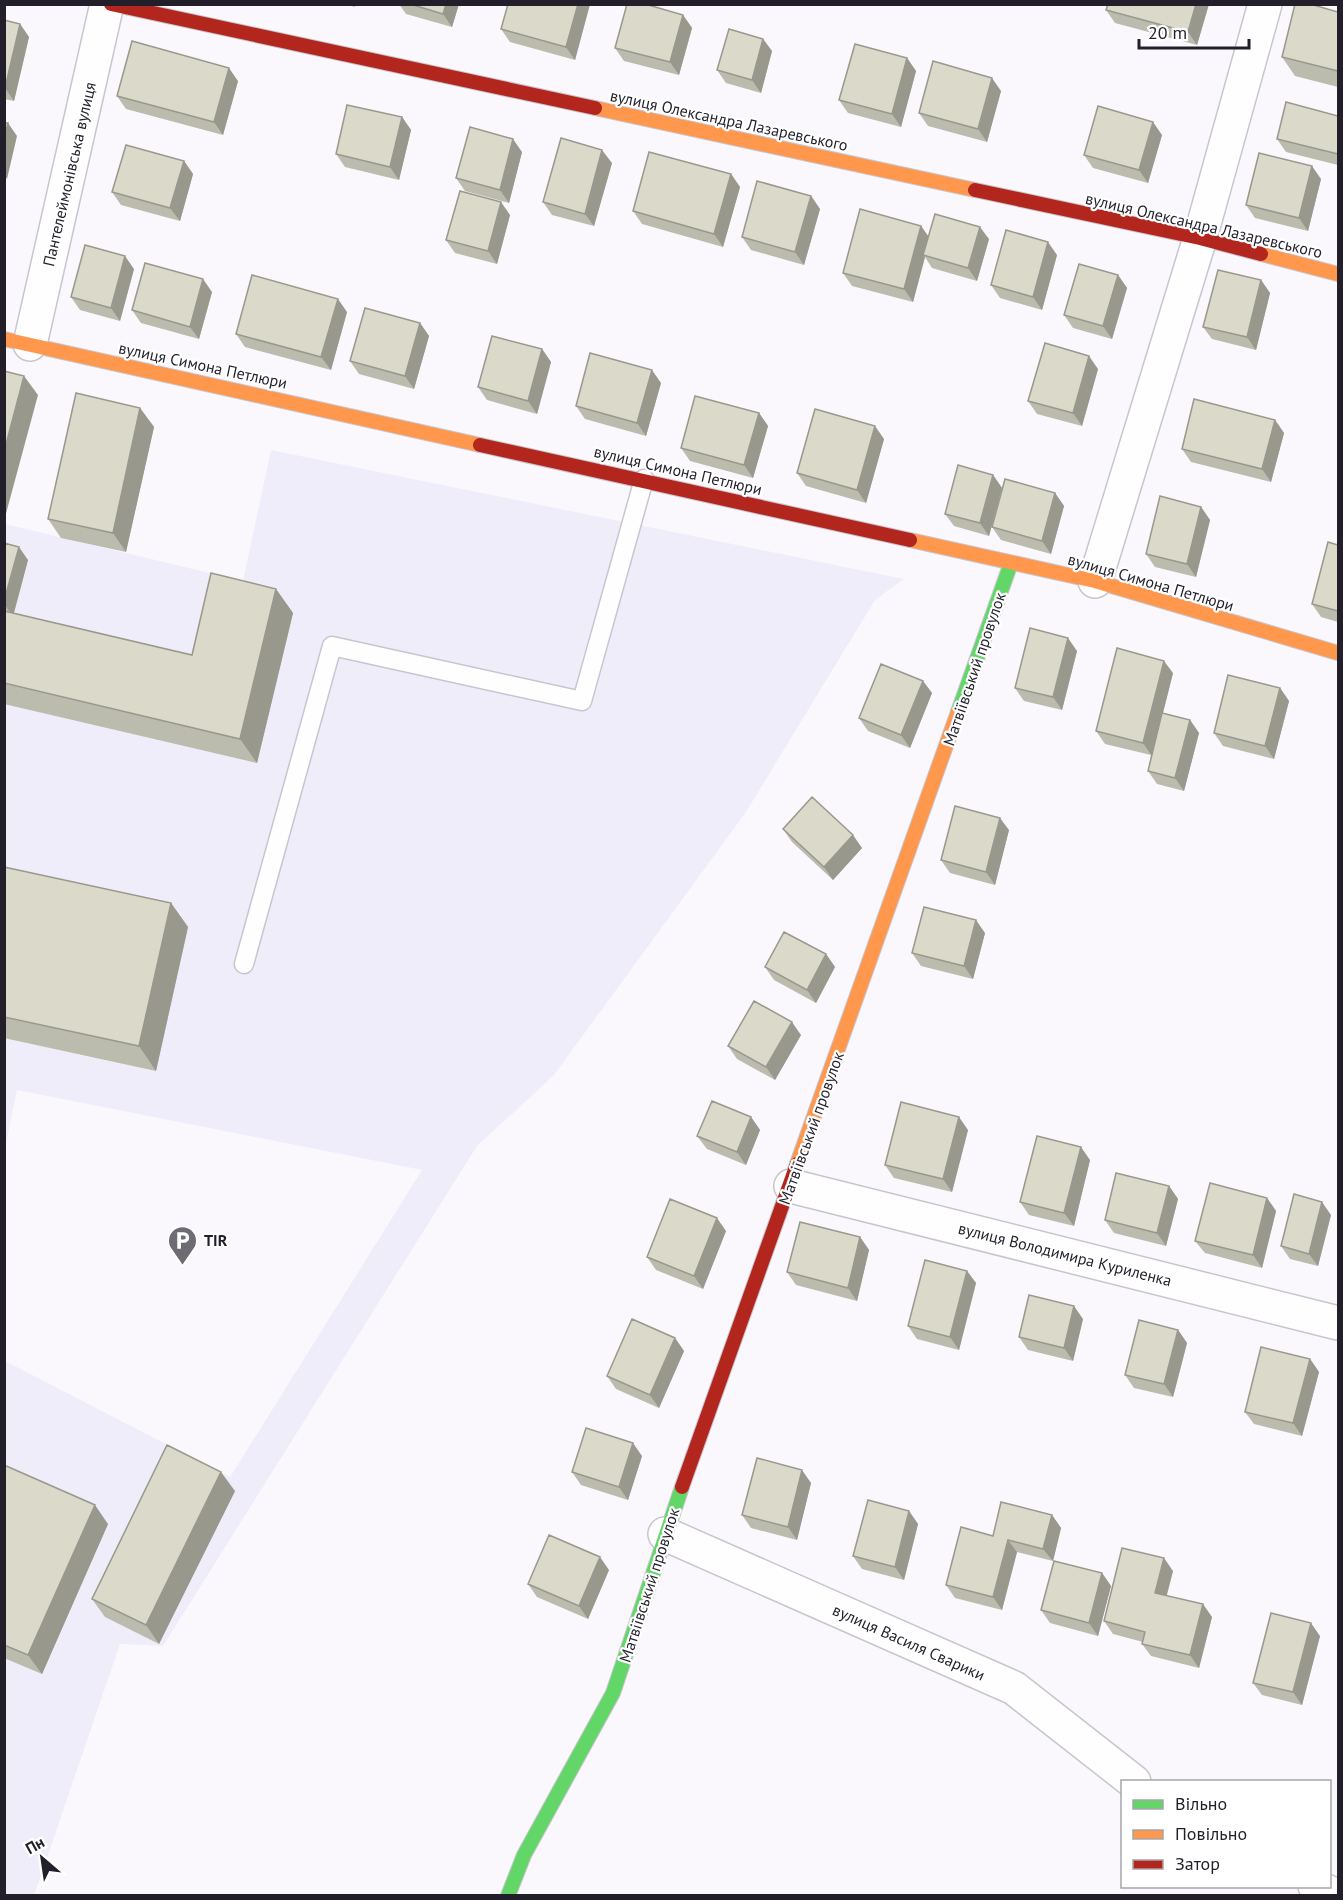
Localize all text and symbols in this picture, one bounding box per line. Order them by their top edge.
scale bar [1139,12,1248,50]
text: 20 m [1148,21,1187,44]
street label: Пантелеймонівська вулиця [38,80,100,268]
street label: вулиця Олександра Лазаревського [608,85,850,155]
street label: вулиця Олександра Лазаревського [1084,188,1324,262]
street label: вулиця Симона Петлюри [117,337,289,393]
street label: вулиця Симона Петлюри [592,441,764,499]
street label: вулиця Симона Петлюри [1066,549,1236,615]
street label: Матвіївський провулок [938,589,1010,748]
street label: Матвіївський провулок [774,1049,848,1207]
street label: вулиця Володимира Куриленка [956,1218,1174,1290]
parking icon: TIR [167,1224,199,1266]
place label: TIR [204,1230,228,1250]
street label: Матвіївський провулок [615,1505,683,1665]
street label: вулиця Василя Сварики [830,1599,988,1685]
legend [1121,1780,1331,1888]
text: Вільно [1175,1792,1227,1815]
text: Повільно [1175,1822,1247,1845]
north arrow [12,1828,72,1888]
text: Пн [22,1832,48,1858]
text: Затор [1175,1852,1220,1875]

